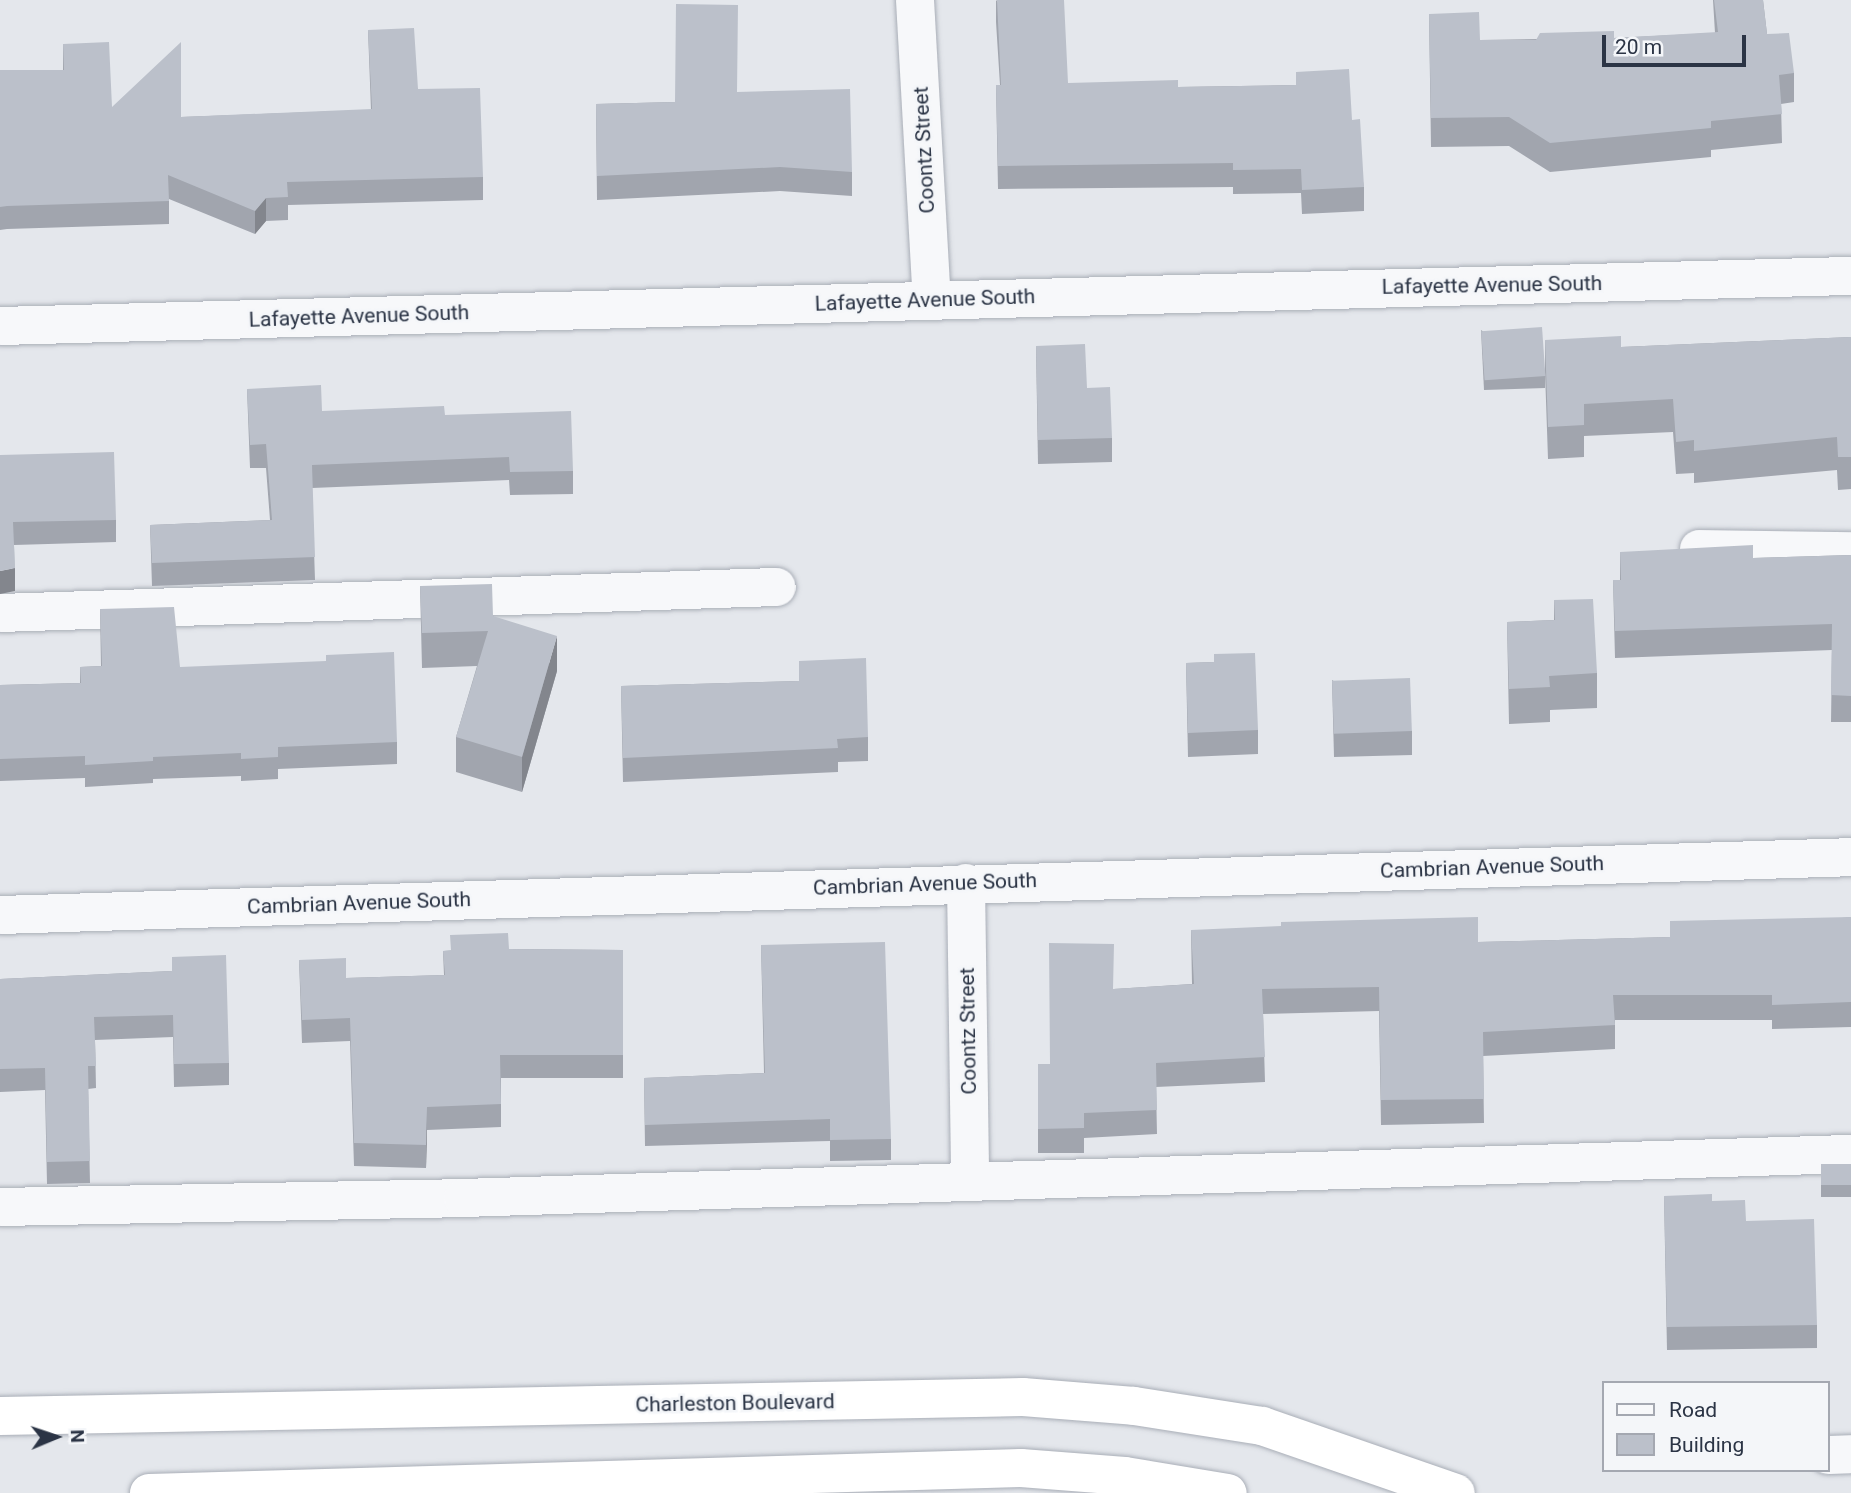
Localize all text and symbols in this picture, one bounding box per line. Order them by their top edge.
scale bar [1606,21,1750,65]
text: 20 m [1615,35,1662,59]
street label: Coontz Street [908,86,940,214]
street label: Lafayette Avenue South [1381,270,1603,300]
street label: Lafayette Avenue South [814,284,1036,316]
street label: Lafayette Avenue South [248,300,470,332]
street label: Cambrian Avenue South [1380,850,1604,884]
street label: Cambrian Avenue South [813,867,1037,901]
street label: Cambrian Avenue South [247,886,471,920]
street label: Coontz Street [954,967,982,1095]
legend [1602,1381,1830,1472]
street label: Charleston Boulevard [635,1389,835,1417]
text: Road [1669,1398,1717,1422]
north arrow [21,1402,91,1472]
text: N [66,1429,89,1443]
text: Building [1669,1433,1744,1457]

